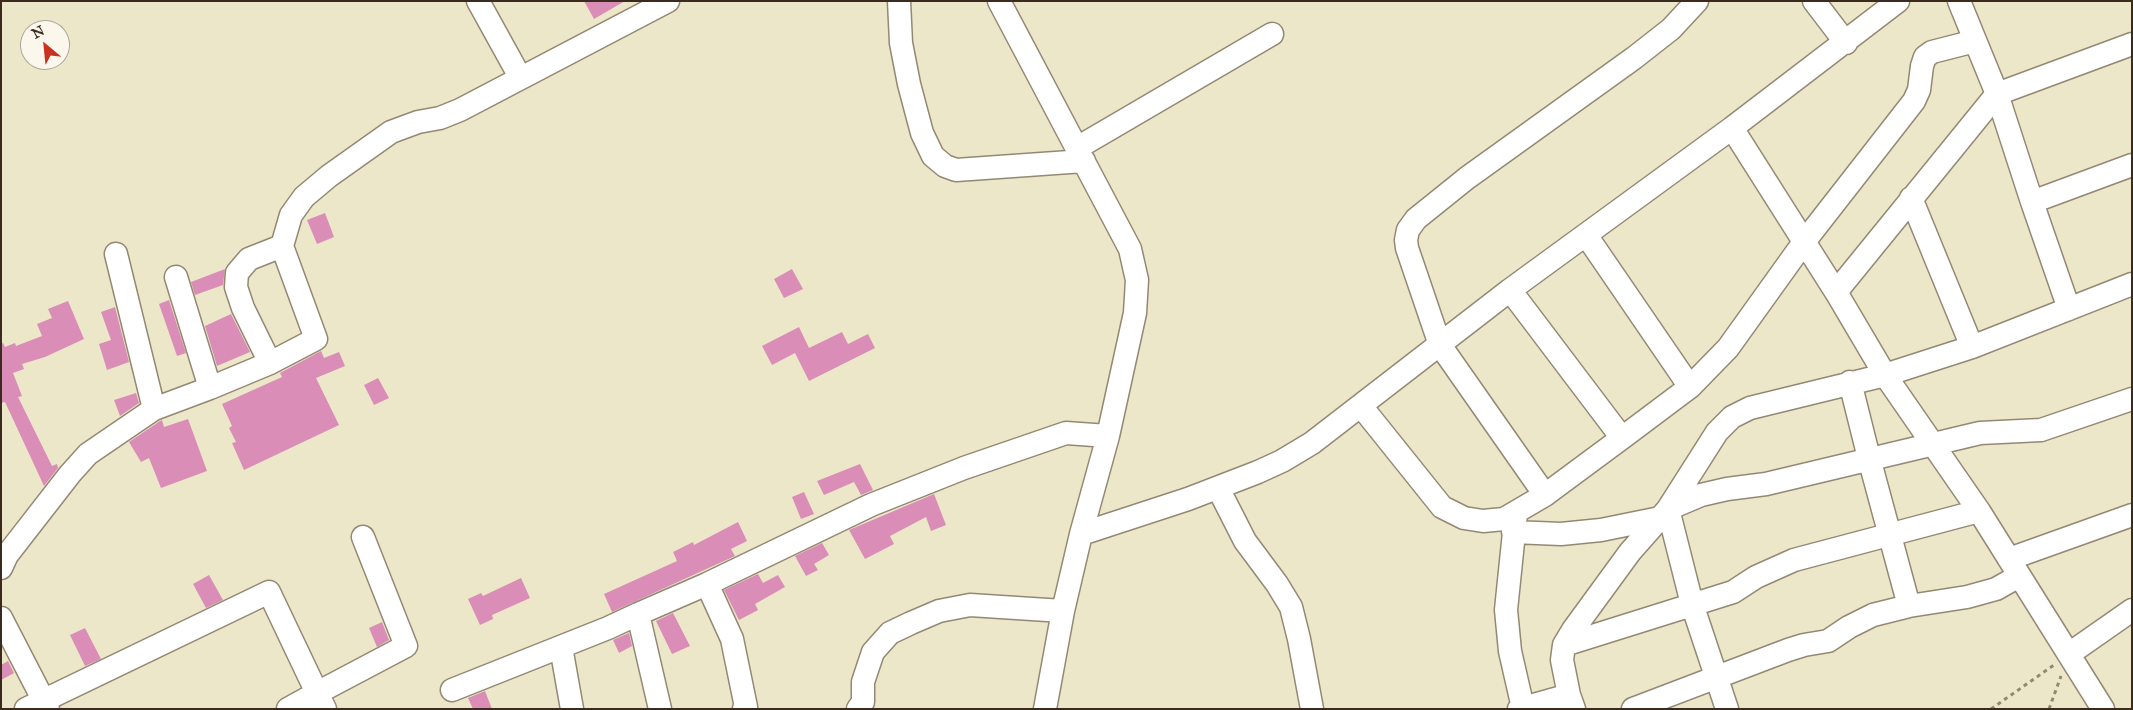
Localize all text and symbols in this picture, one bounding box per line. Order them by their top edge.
north arrow [20,20,70,70]
text: N [29,22,47,42]

